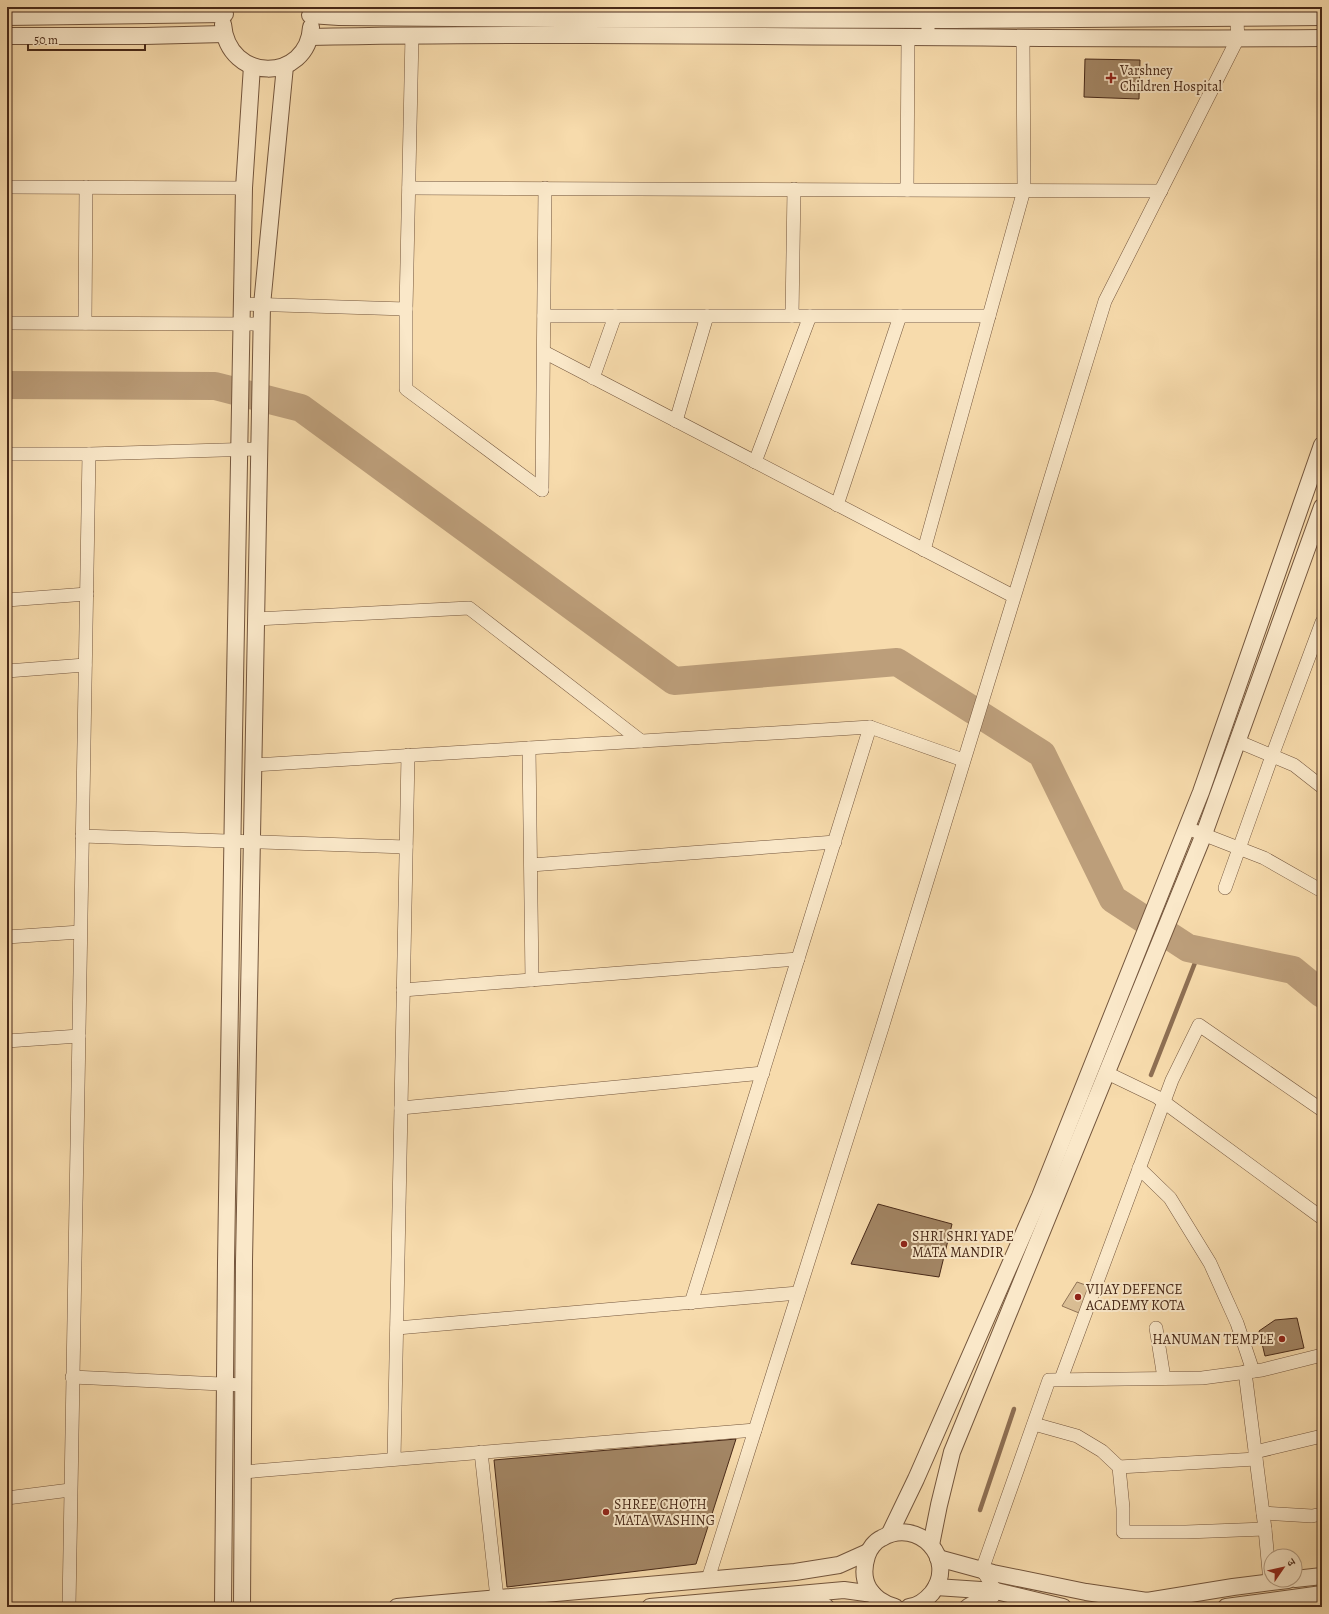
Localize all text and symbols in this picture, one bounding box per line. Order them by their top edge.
scale bar [28,26,145,52]
text: 50 m [34,32,58,48]
place label: Varshney Children Hospital [1119,61,1222,96]
marker: Varshney Children Hospital [1105,72,1117,84]
place label: SHRI SHRI YADE MATA MANDIR [912,1227,1014,1262]
marker: SHRI SHRI YADE MATA MANDIR [899,1239,909,1249]
place label: VIJAY DEFENCE ACADEMY KOTA [1085,1280,1185,1315]
marker: VIJAY DEFENCE ACADEMY KOTA [1073,1292,1083,1302]
place label: HANUMAN TEMPLE [1152,1330,1274,1349]
marker: HANUMAN TEMPLE [1277,1334,1287,1344]
place label: SHREE CHOTH MATA WASHING [614,1495,715,1530]
marker: SHREE CHOTH MATA WASHING [601,1507,611,1517]
north arrow [1263,1548,1303,1588]
text: उ [1283,1555,1299,1570]

